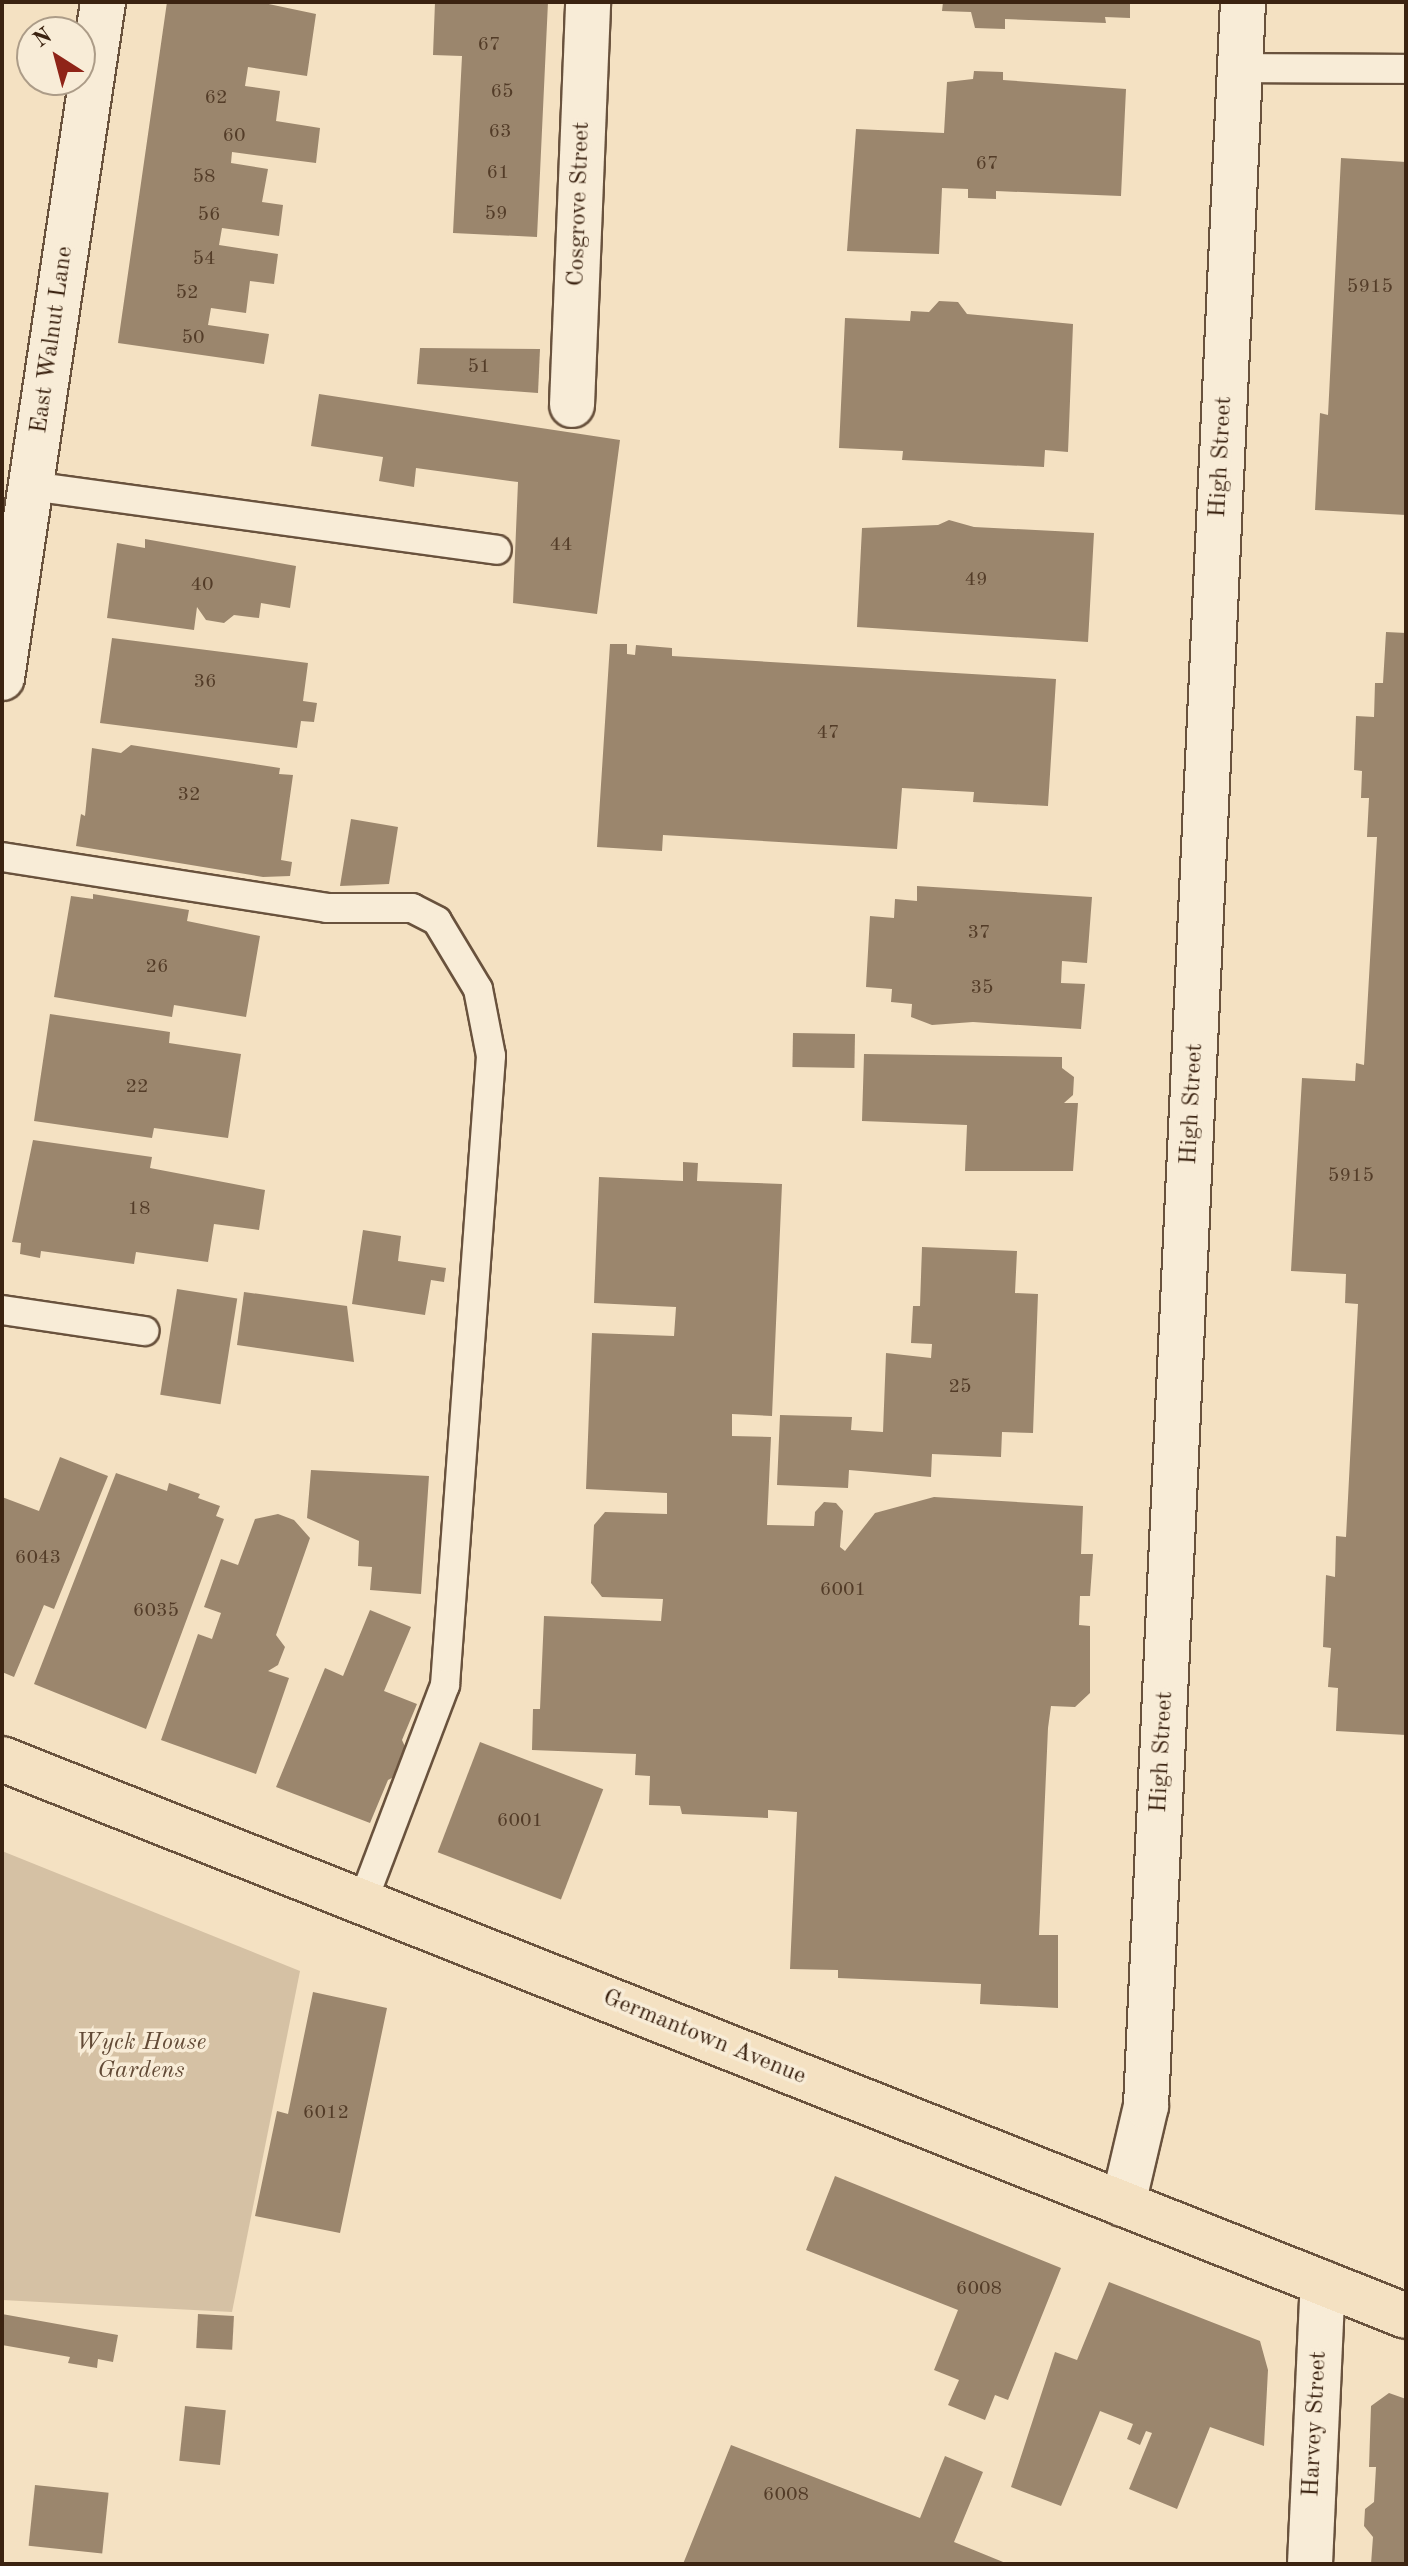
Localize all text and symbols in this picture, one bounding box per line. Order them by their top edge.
north arrow [16,16,96,96]
text: N [30,24,56,52]
house number: 67 [477,33,501,57]
house number: 65 [490,80,514,104]
house number: 62 [204,86,228,110]
house number: 63 [488,120,512,144]
street label: Cosgrove Street [563,121,597,287]
house number: 60 [222,124,246,148]
house number: 67 [975,152,999,176]
house number: 61 [486,161,510,185]
house number: 58 [192,165,216,189]
house number: 59 [484,202,508,226]
house number: 56 [197,203,221,227]
street label: East Walnut Lane [26,244,80,436]
house number: 54 [192,247,216,271]
house number: 5915 [1347,275,1393,299]
house number: 52 [175,281,199,305]
house number: 50 [181,326,205,350]
house number: 51 [467,355,491,379]
street label: High Street [1204,395,1240,519]
house number: 44 [549,533,573,557]
house number: 49 [964,568,988,592]
house number: 40 [190,573,214,597]
house number: 36 [193,670,217,694]
house number: 47 [816,721,840,745]
house number: 32 [177,783,201,807]
house number: 37 [967,921,991,945]
house number: 26 [145,955,169,979]
house number: 35 [970,976,994,1000]
street label: High Street [1175,1042,1211,1166]
house number: 22 [125,1075,149,1099]
house number: 5915 [1328,1164,1374,1188]
house number: 18 [127,1197,151,1221]
house number: 25 [948,1375,972,1399]
house number: 6043 [15,1546,61,1570]
house number: 6001 [820,1578,866,1602]
house number: 6035 [133,1599,179,1623]
street label: High Street [1145,1690,1181,1814]
house number: 6001 [497,1809,543,1833]
street label: Germantown Avenue [598,1984,810,2092]
park label: Wyck House Gardens [76,2030,206,2086]
house number: 6012 [303,2101,349,2125]
house number: 6008 [956,2277,1002,2301]
street label: Harvey Street [1298,2350,1334,2498]
house number: 6008 [763,2483,809,2507]

